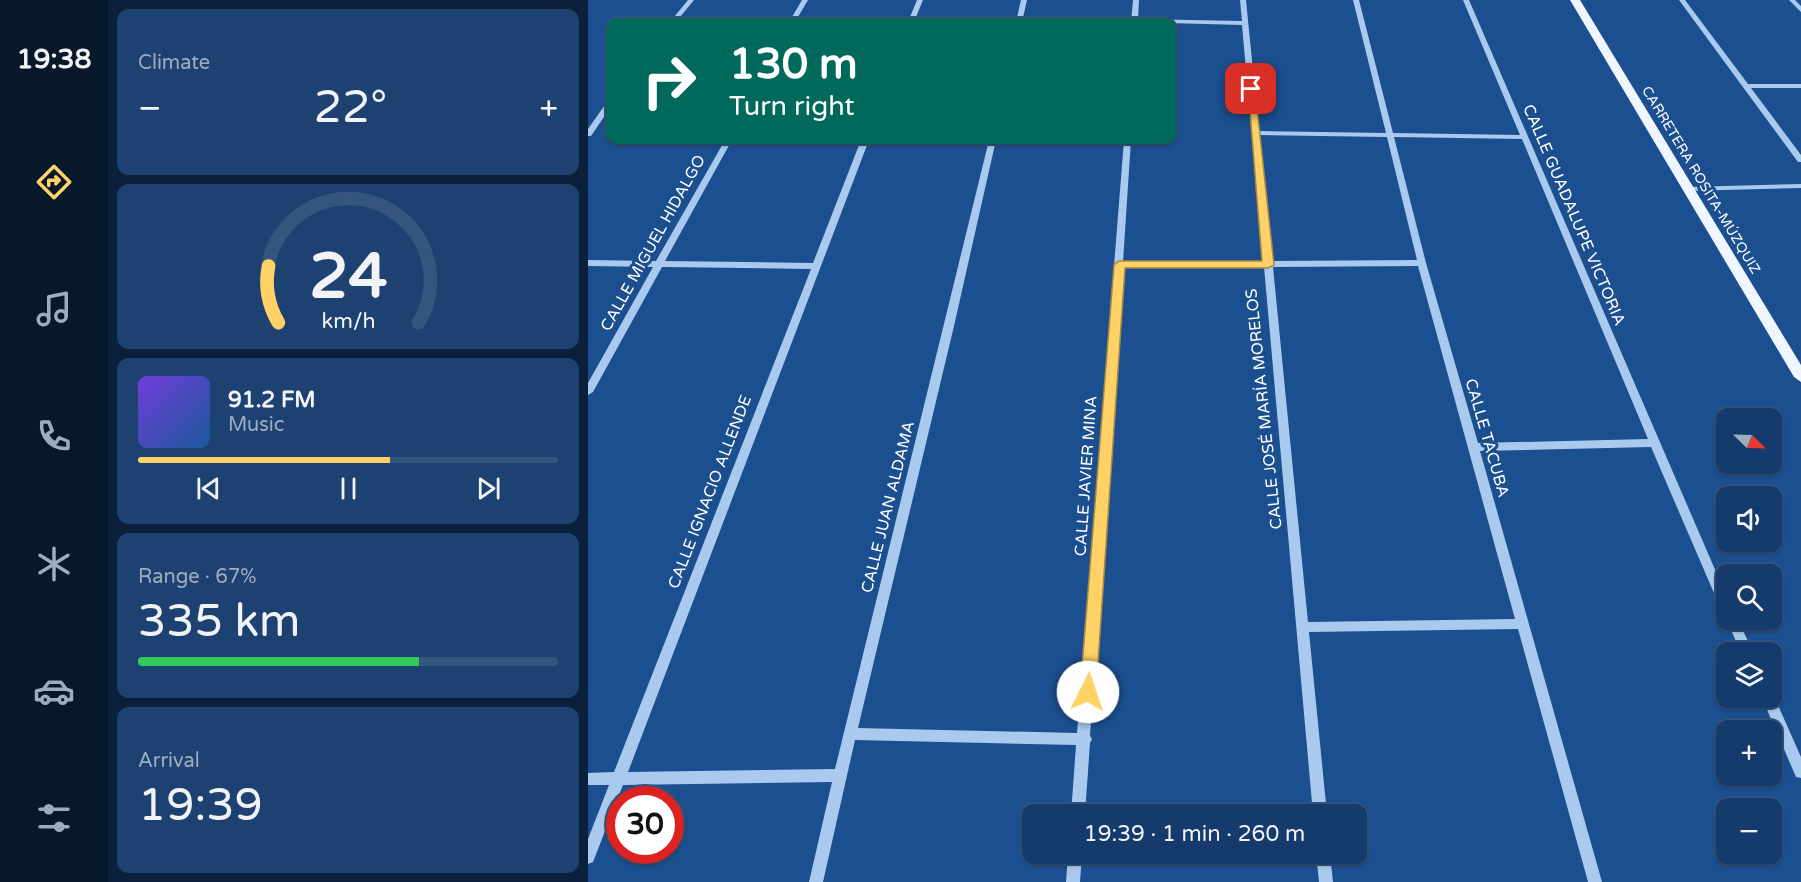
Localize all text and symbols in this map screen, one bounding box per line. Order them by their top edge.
text: 130 m [729,39,858,90]
icon: right [630,42,708,120]
text: 19:38 [17,43,91,76]
text: Climate [138,51,210,75]
pin [1225,63,1276,114]
icon: arrive [1234,72,1267,105]
text: 22° [314,81,387,135]
street label: CARRETERA ROSITA-MÚZQUIZ [1638,83,1764,277]
text: − [138,89,162,128]
text: + [539,89,558,128]
text: Turn right [729,90,855,123]
street label: CALLE GUADALUPE VICTORIA [1518,101,1630,329]
street label: CALLE MIGUEL HIDALGO [596,151,710,335]
icon: directions [33,161,75,203]
text: 24 [309,241,387,316]
street label: CALLE JOSÉ MARÍA MORELOS [1241,287,1287,530]
icon: music [33,288,75,330]
text: km/h [321,309,375,335]
street label: CALLE TACUBA [1460,376,1514,500]
text: 91.2 FM [228,387,316,413]
street label: CALLE IGNACIO ALLENDE [664,392,756,592]
street label: CALLE JAVIER MINA [1070,395,1102,557]
north arrow [1716,408,1782,474]
map controls [1716,408,1782,864]
text: Music [228,413,284,437]
icon: phone [33,415,75,457]
street label: CALLE JUAN ALDAMA [857,419,919,595]
icon: previous [192,472,225,505]
icon: pause [332,472,365,505]
icon: next [472,472,505,505]
button: sound [1716,486,1782,552]
icon: climate [33,543,75,585]
button: search [1716,564,1782,630]
text: Range · 67% [138,565,257,589]
text: 335 km [138,595,300,649]
button: layers [1716,642,1782,708]
position arrow [1056,660,1120,724]
icon: car [33,670,75,712]
button: + [1716,720,1782,786]
text: Arrival [138,749,200,773]
text: 19:39 [138,779,263,833]
speed limit sign: 30 [606,786,684,864]
icon: filters [33,797,75,839]
button: − [1716,798,1782,864]
text: 19:39 · 1 min · 260 m [1084,821,1305,847]

